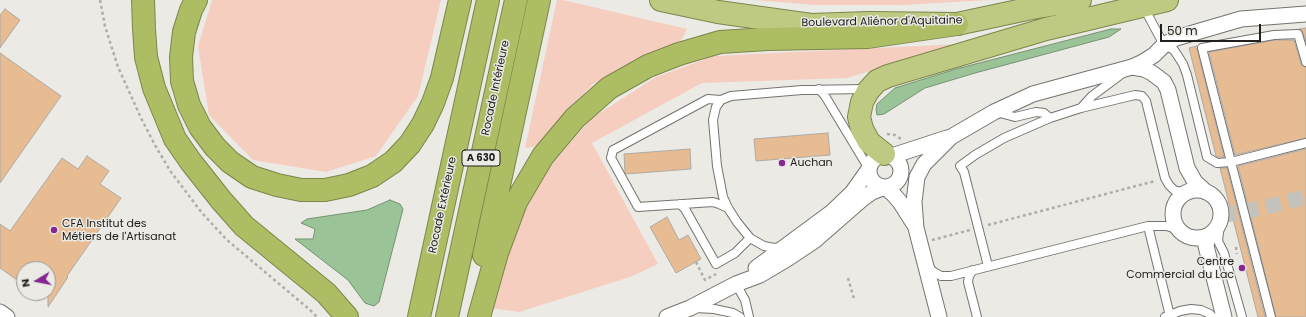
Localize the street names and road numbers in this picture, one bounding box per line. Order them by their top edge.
street label: Boulevard Aliénor d'Aquitaine [801,14,963,30]
street label: Rocade Intérieure [479,39,513,137]
road number: A 630 [462,150,500,166]
street label: Rocade Extérieure [426,156,460,254]

